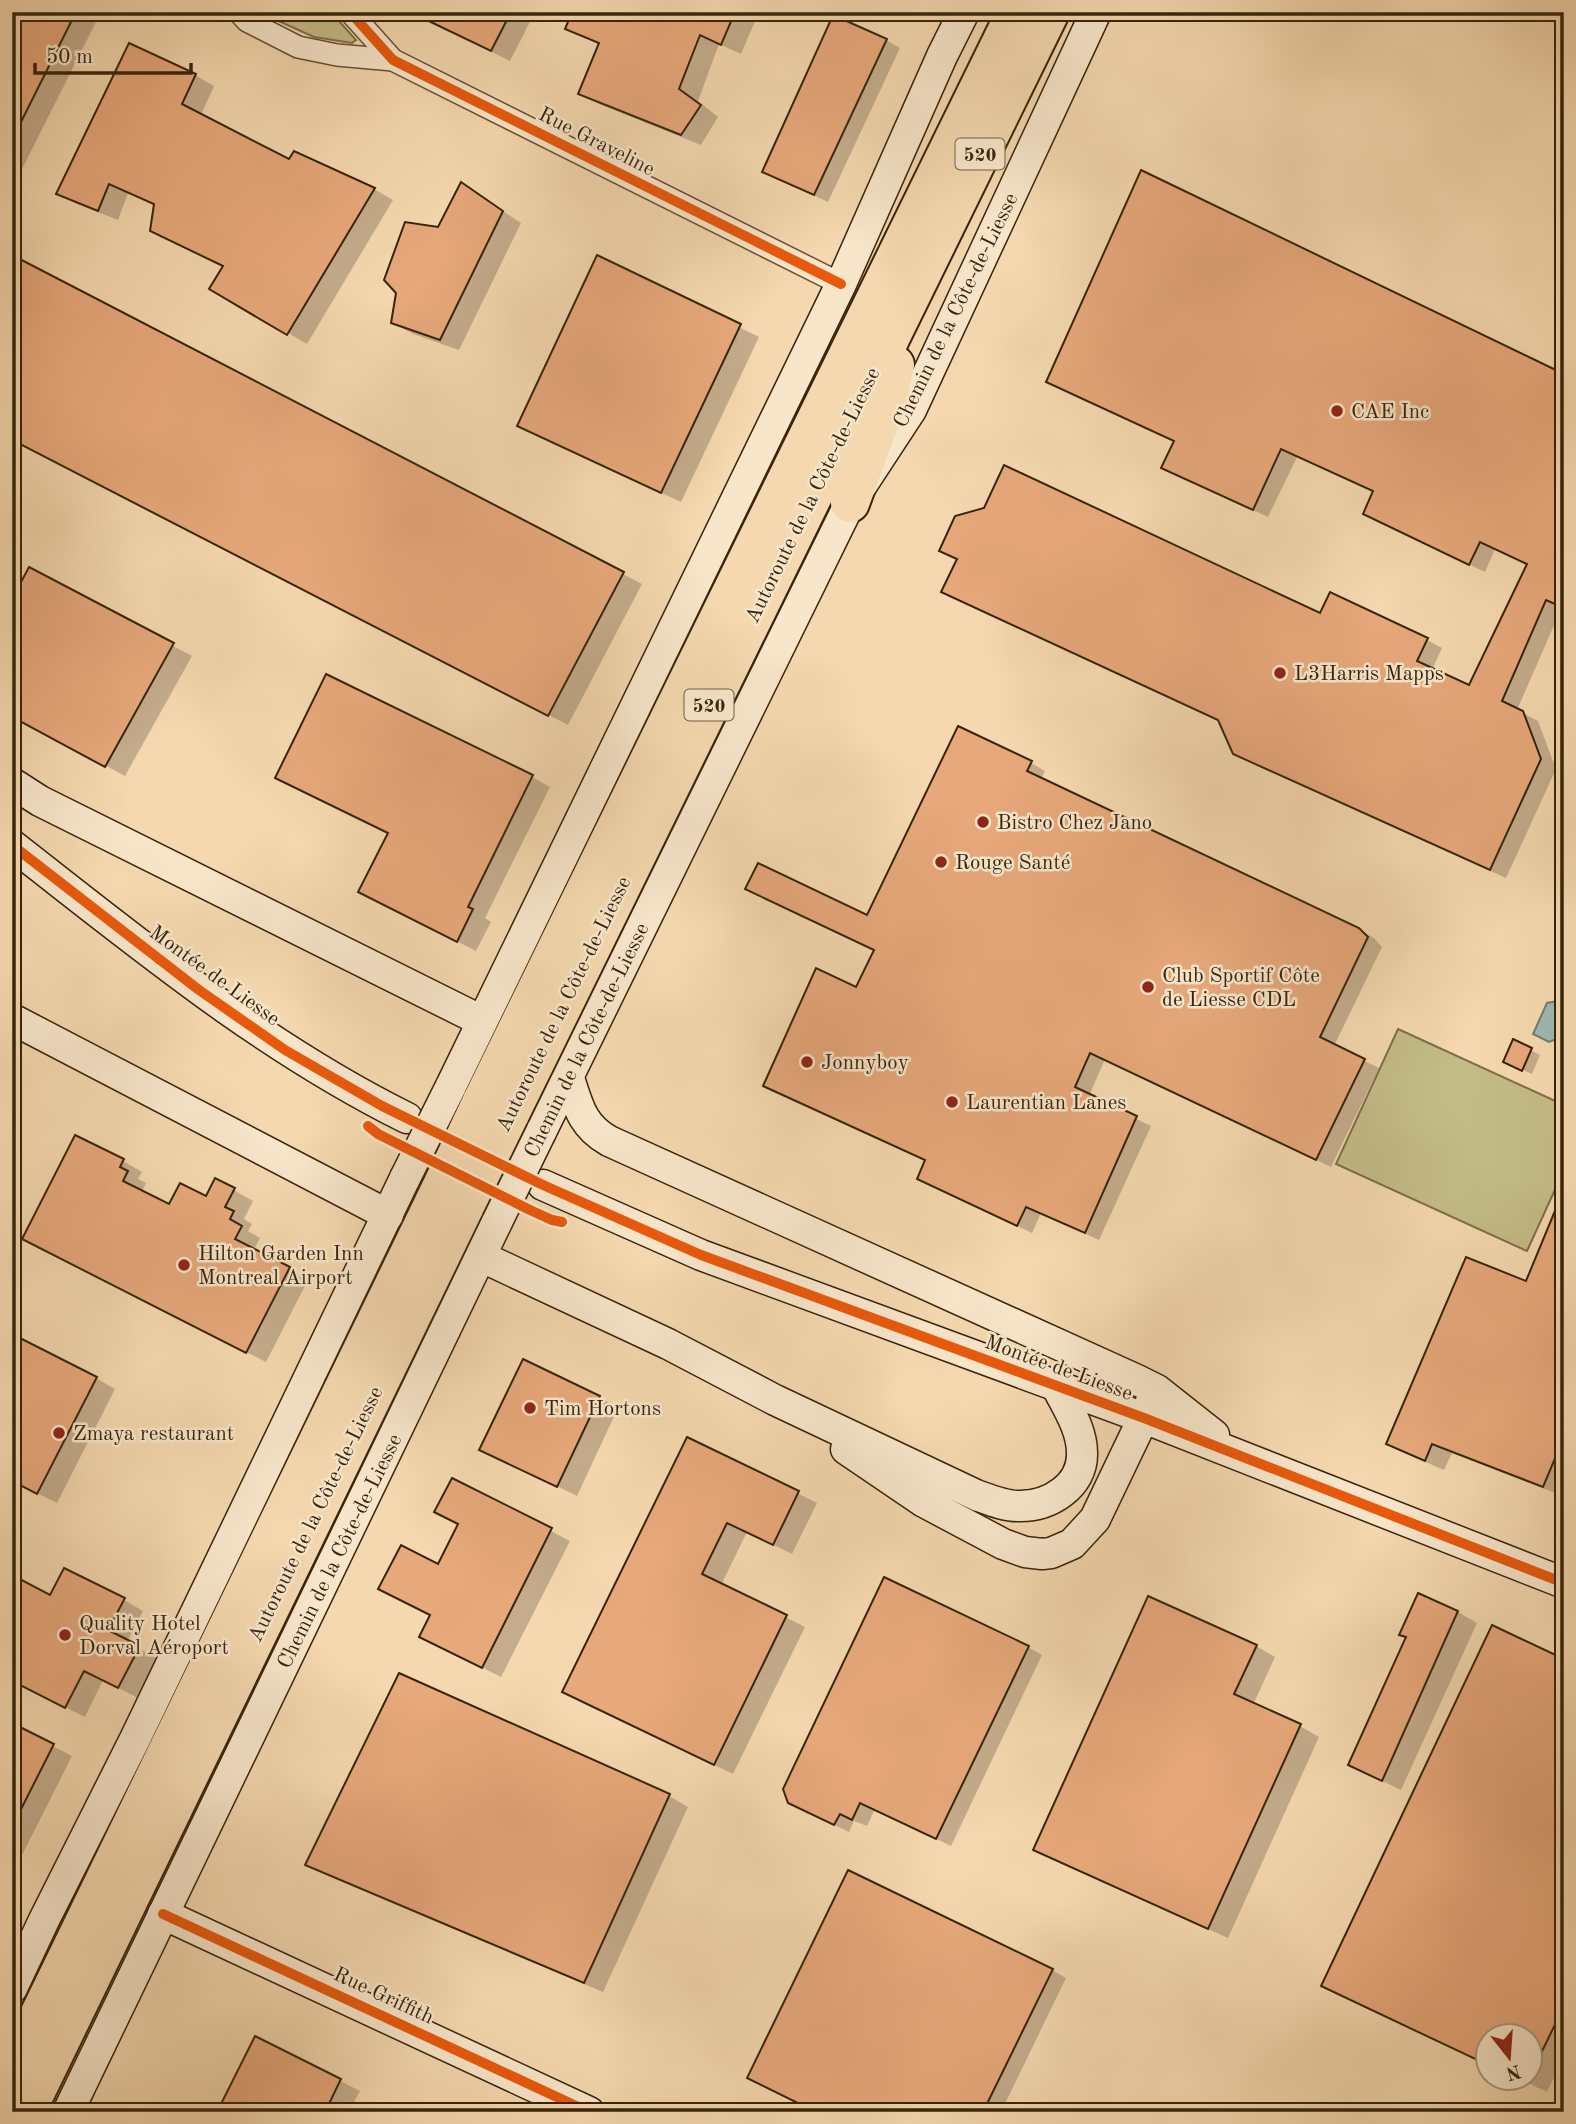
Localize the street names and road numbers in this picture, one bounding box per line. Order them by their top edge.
street label: Rue Graveline [535,104,658,181]
road number: 520 [956,138,1004,170]
street label: Chemin de la Côte-de-Liesse [890,190,1022,431]
street label: Autoroute de la Côte-de-Liesse [742,365,884,627]
road number: 520 [684,690,734,720]
street label: Autoroute de la Côte-de-Liesse [493,874,635,1136]
street label: Chemin de la Côte-de-Liesse [521,920,653,1161]
street label: Montée de Liesse [145,922,283,1030]
street label: Montée de Liesse [982,1332,1135,1405]
street label: Autoroute de la Côte-de-Liesse [245,1384,387,1646]
street label: Chemin de la Côte-de-Liesse [274,1431,406,1672]
street label: Rue Griffith [330,1964,437,2029]

